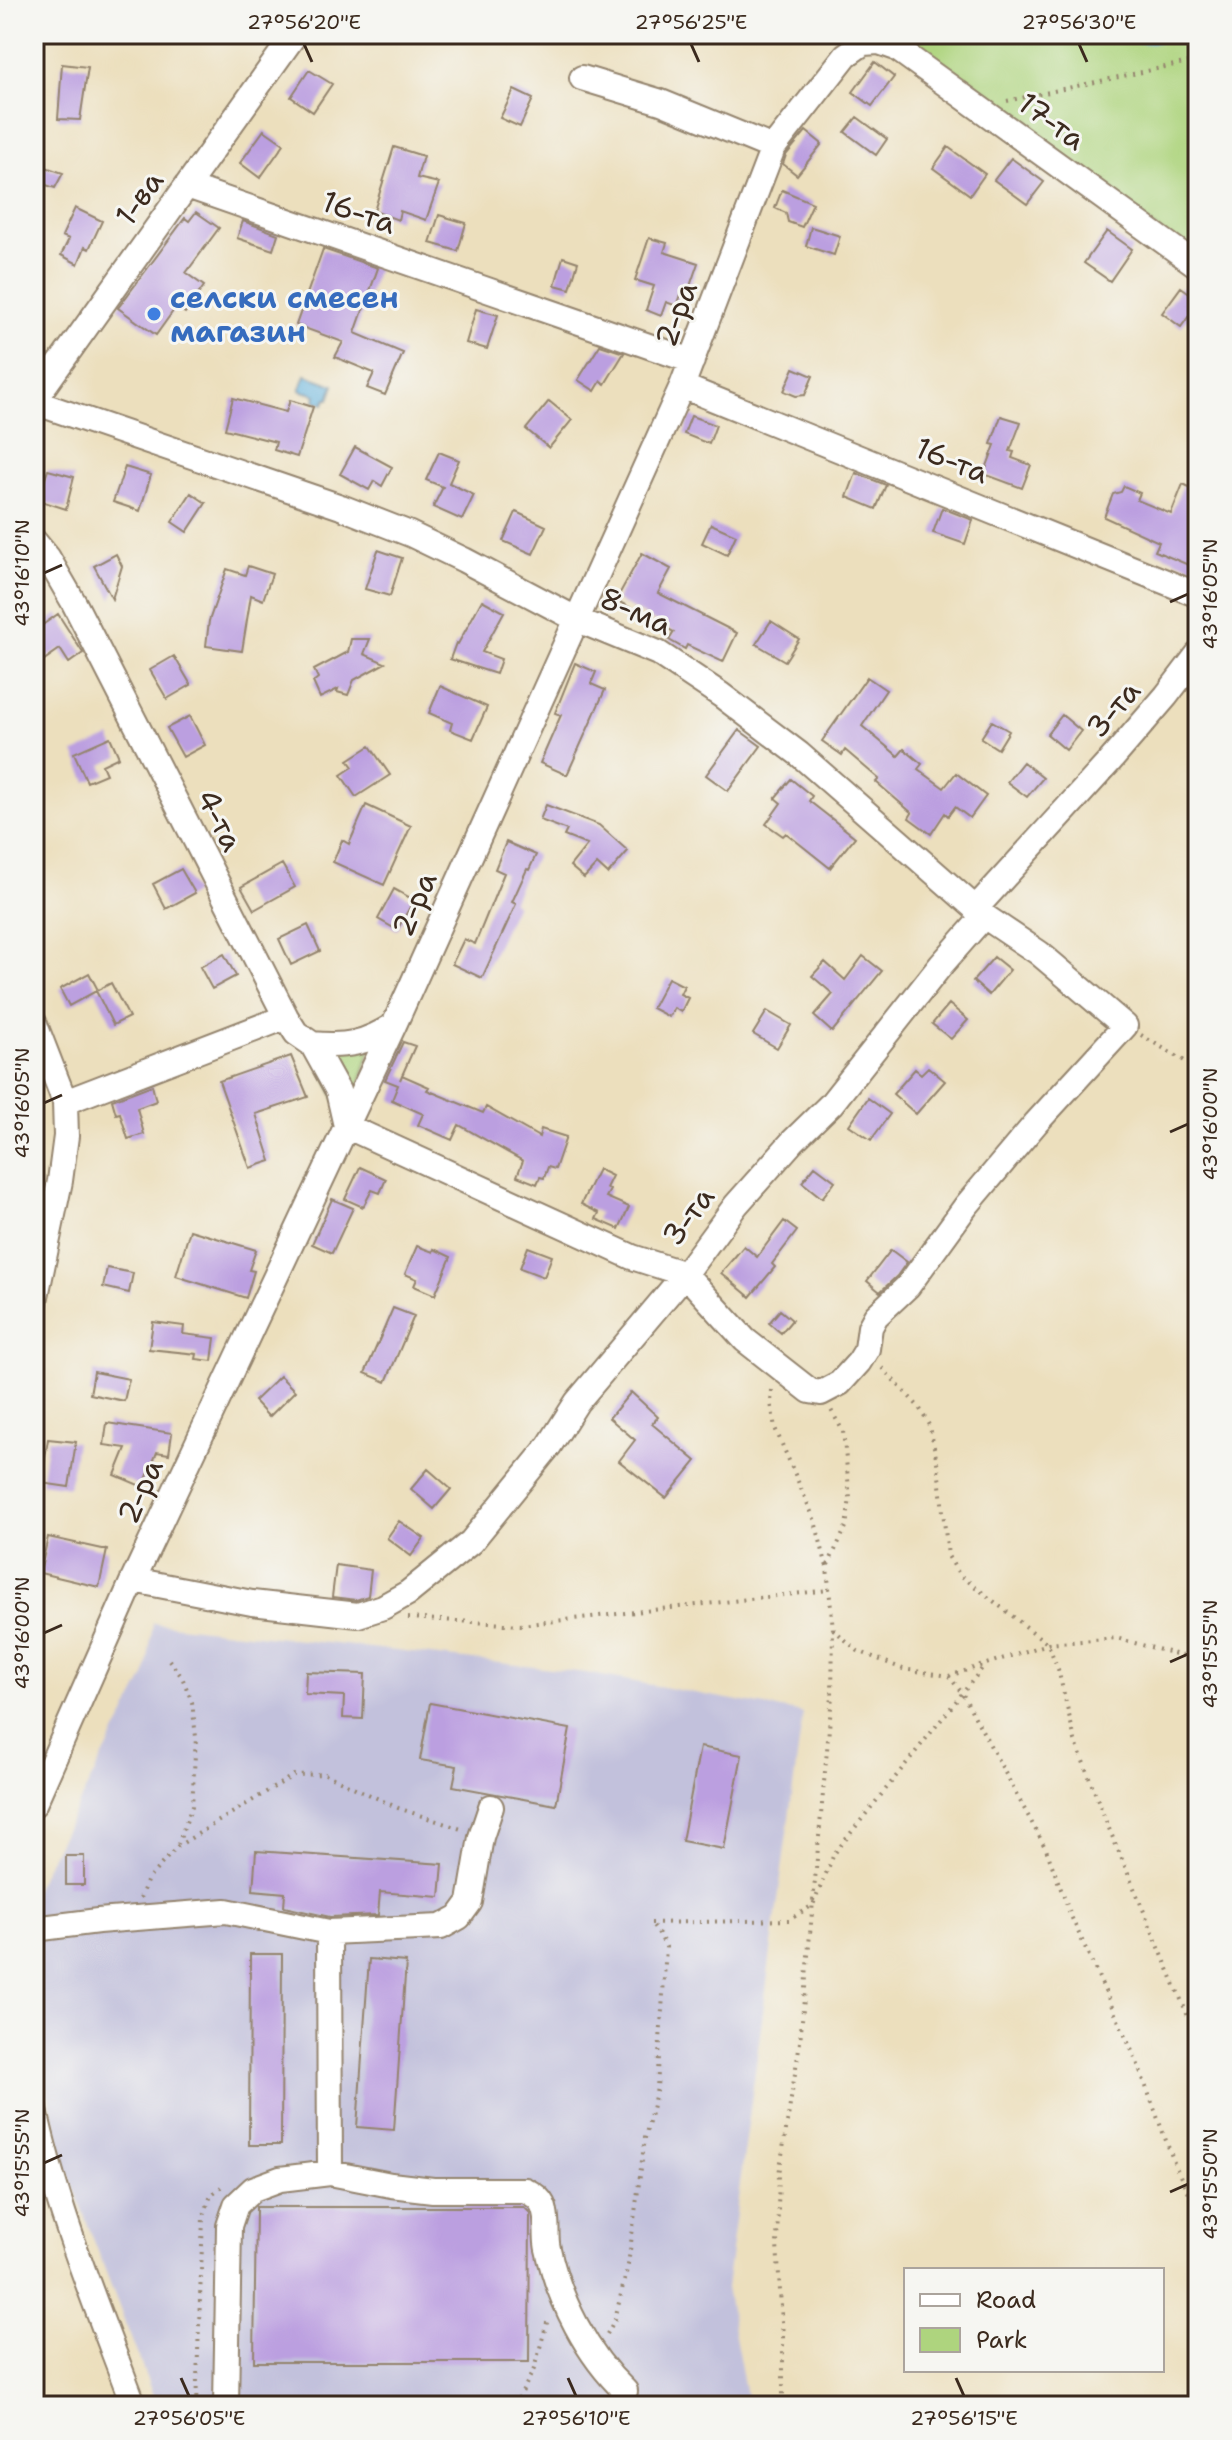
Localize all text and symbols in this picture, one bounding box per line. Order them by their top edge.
text: 27°56'20"E [247,9,361,35]
text: 27°56'25"E [635,9,747,35]
text: 27°56'30"E [1022,9,1136,35]
street label: 17-та [1010,83,1094,160]
street label: 1-ва [105,162,173,234]
street label: 16-та [317,180,402,244]
street label: 2-ра [645,275,707,353]
place label: селски смесен магазин [170,277,399,352]
marker: селски смесен магазин [145,305,163,323]
street label: 16-та [909,427,995,493]
text: 43°16'10"N [9,519,35,627]
text: 43°16'05"N [1197,539,1223,649]
street label: 8-ма [593,577,679,645]
street label: 3-та [1076,671,1150,747]
street label: 4-та [187,782,253,858]
street label: 2-ра [382,865,446,943]
text: 43°16'05"N [9,1048,35,1158]
text: 43°16'00"N [1197,1067,1223,1181]
street label: 3-та [652,1178,724,1254]
street label: 2-ра [107,1452,173,1530]
text: 43°16'00"N [9,1576,35,1690]
text: 43°15'55"N [1197,1599,1223,1709]
text: 43°15'55"N [9,2108,35,2218]
text: 43°15'50"N [1197,2128,1223,2240]
legend [904,2268,1164,2372]
text: Road [976,2284,1036,2316]
text: Park [976,2324,1028,2356]
text: 27°56'05"E [133,2405,245,2431]
text: 27°56'10"E [521,2405,631,2431]
text: 27°56'15"E [910,2405,1018,2431]

